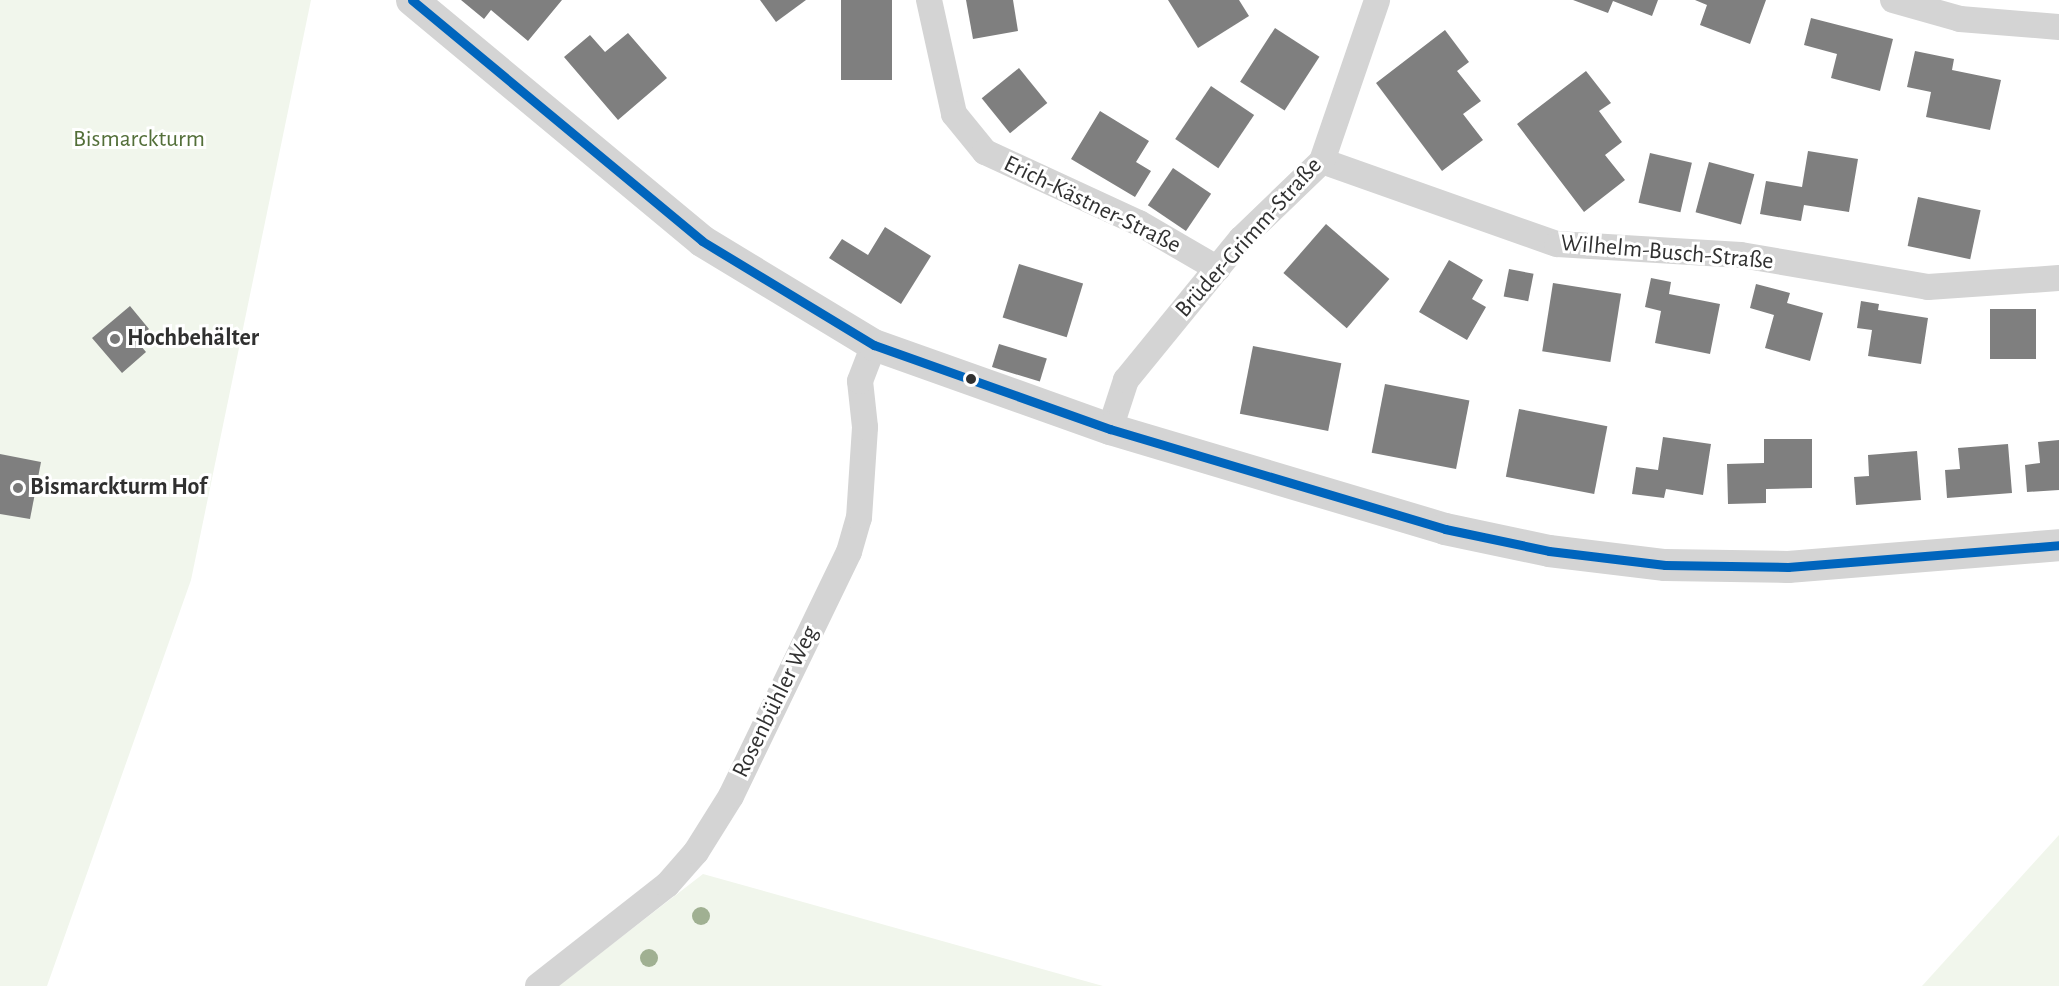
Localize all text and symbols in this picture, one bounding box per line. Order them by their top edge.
park label: Bismarckturm [73,126,205,154]
street label: Erich-Kästner-Straße [999,150,1185,260]
street label: Brüder-Grimm-Straße [1170,152,1328,324]
street label: Wilhelm-Busch-Straße [1559,229,1775,277]
place label: Hochbehälter [127,325,259,353]
marker: Hochbehälter [108,332,122,346]
unlabelled marker [965,373,977,385]
place label: Bismarckturm Hof [30,474,207,502]
marker: Bismarckturm Hof [11,481,25,495]
street label: Rosenbühler Weg [727,621,825,783]

